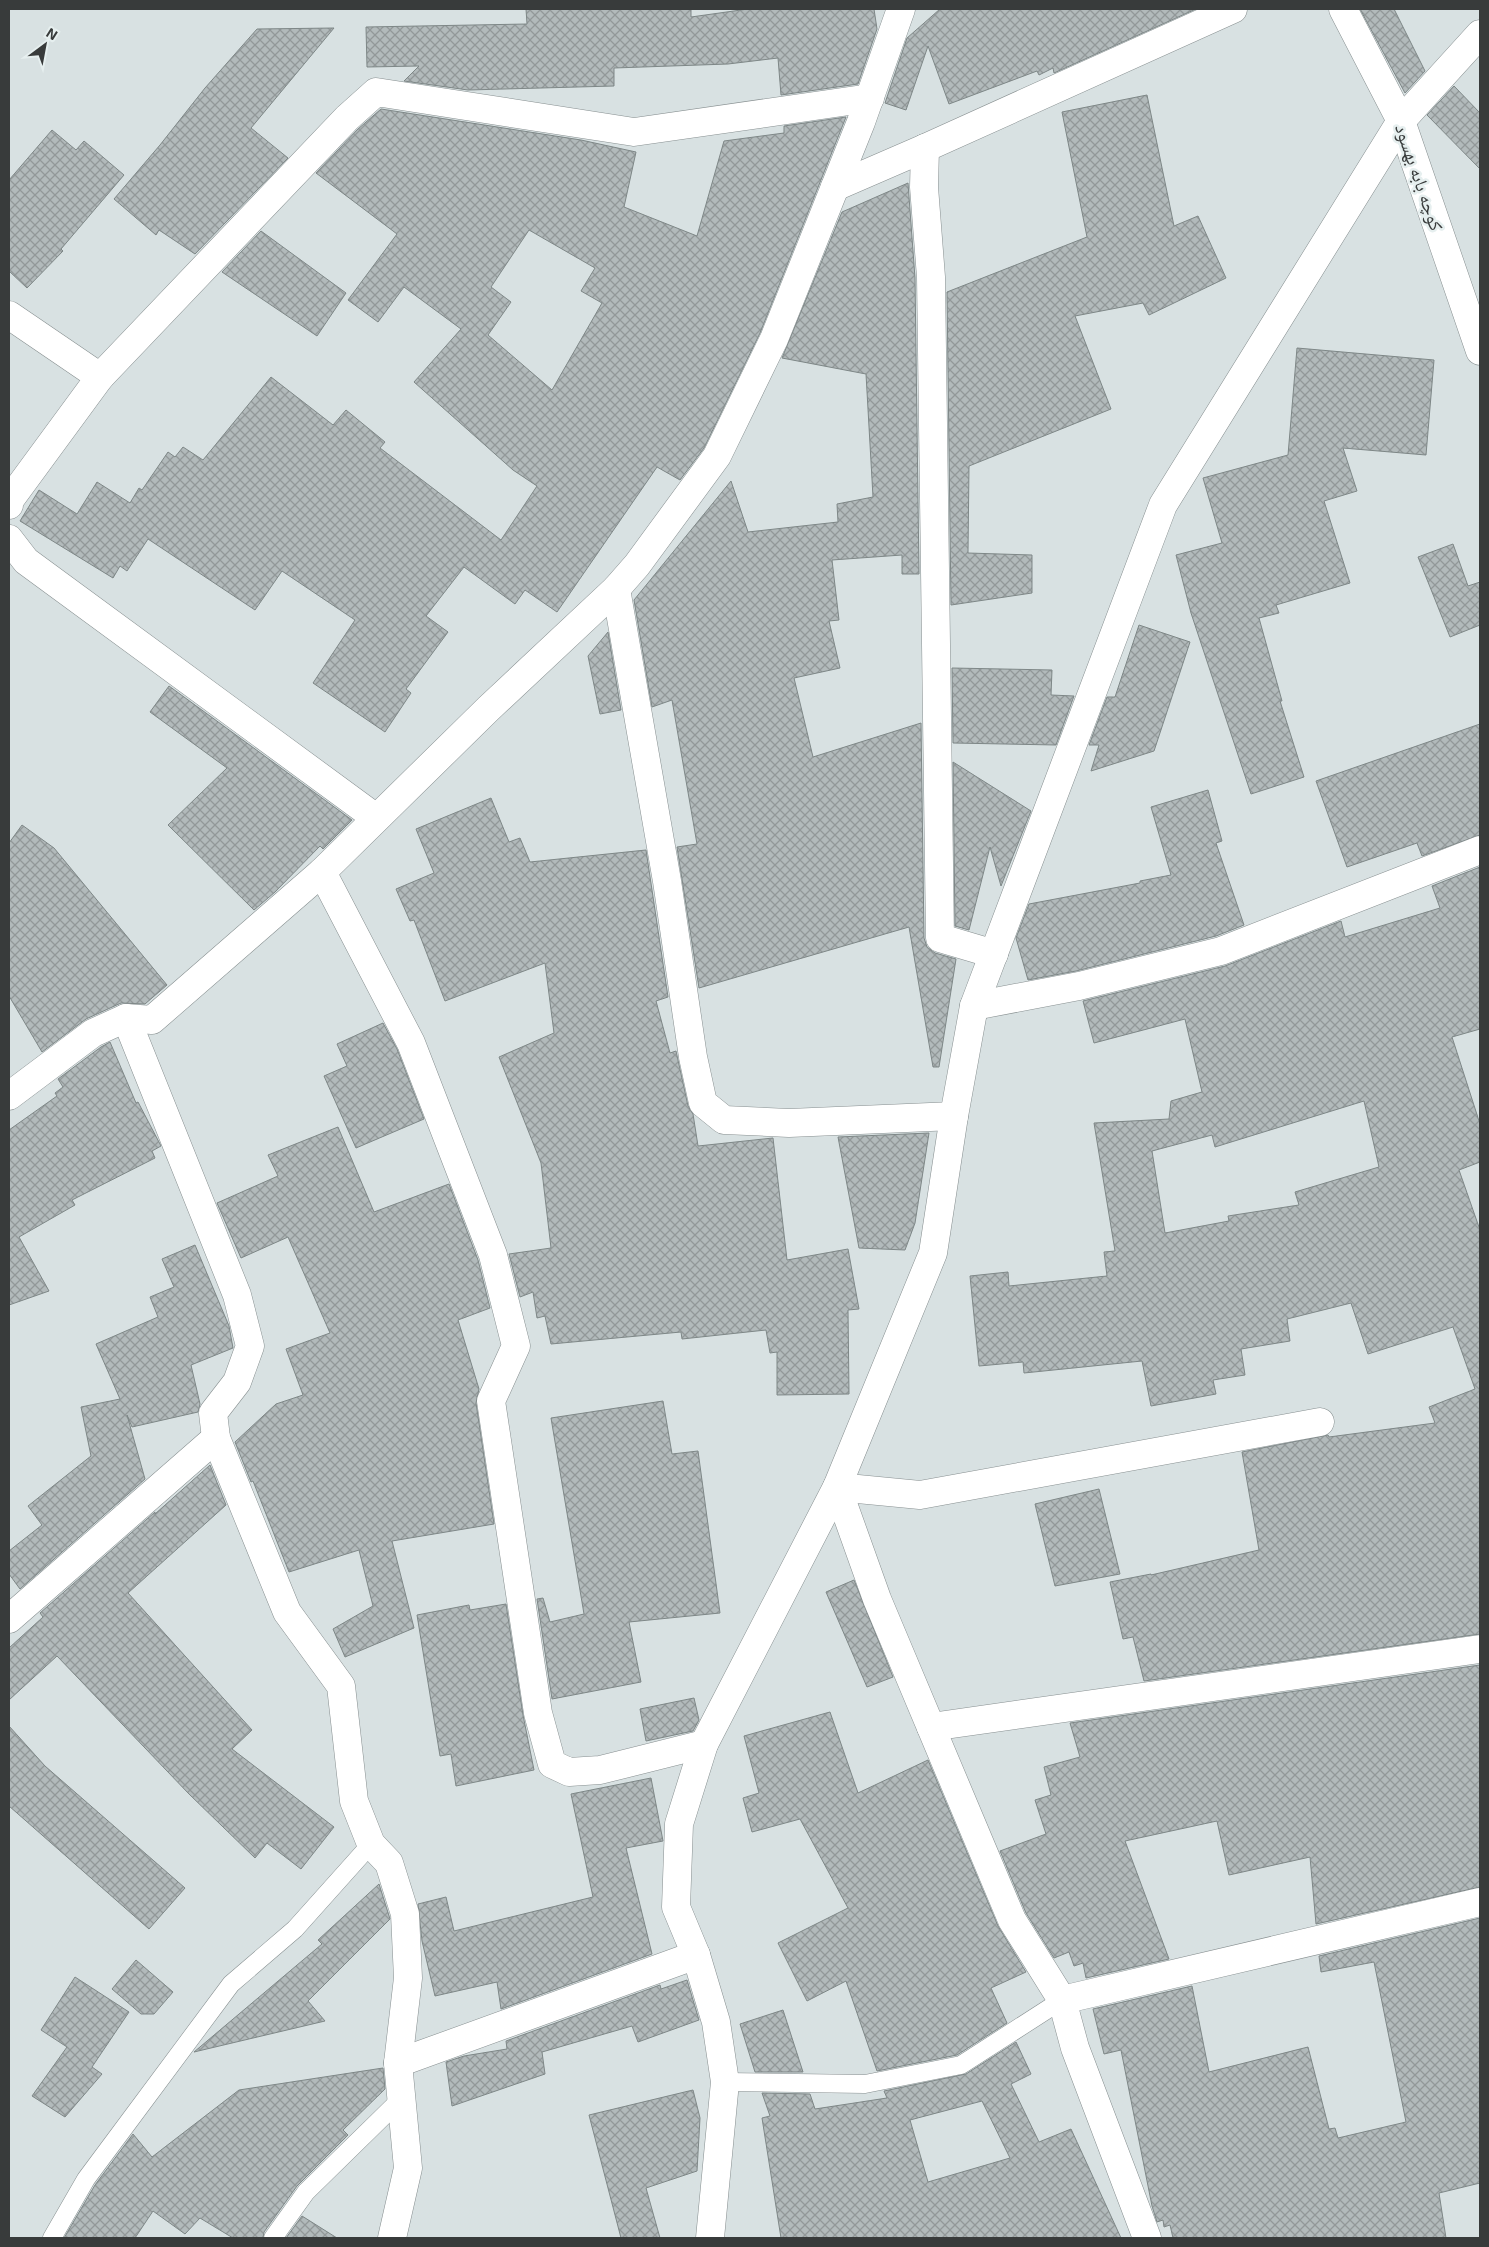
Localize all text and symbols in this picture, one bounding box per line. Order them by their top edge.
north arrow [20,20,70,70]
text: N [43,24,61,43]
street label: کوچه بابه بهسود [1390,120,1449,234]

